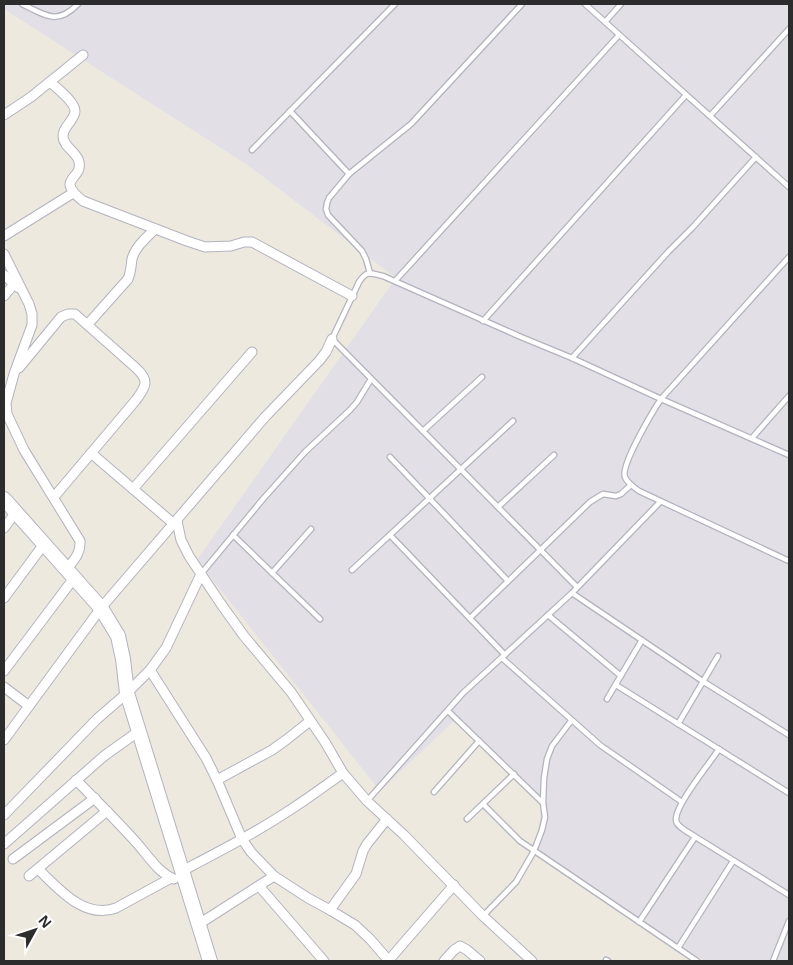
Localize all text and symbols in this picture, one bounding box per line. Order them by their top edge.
north arrow [10,905,60,955]
text: N [34,911,56,932]

